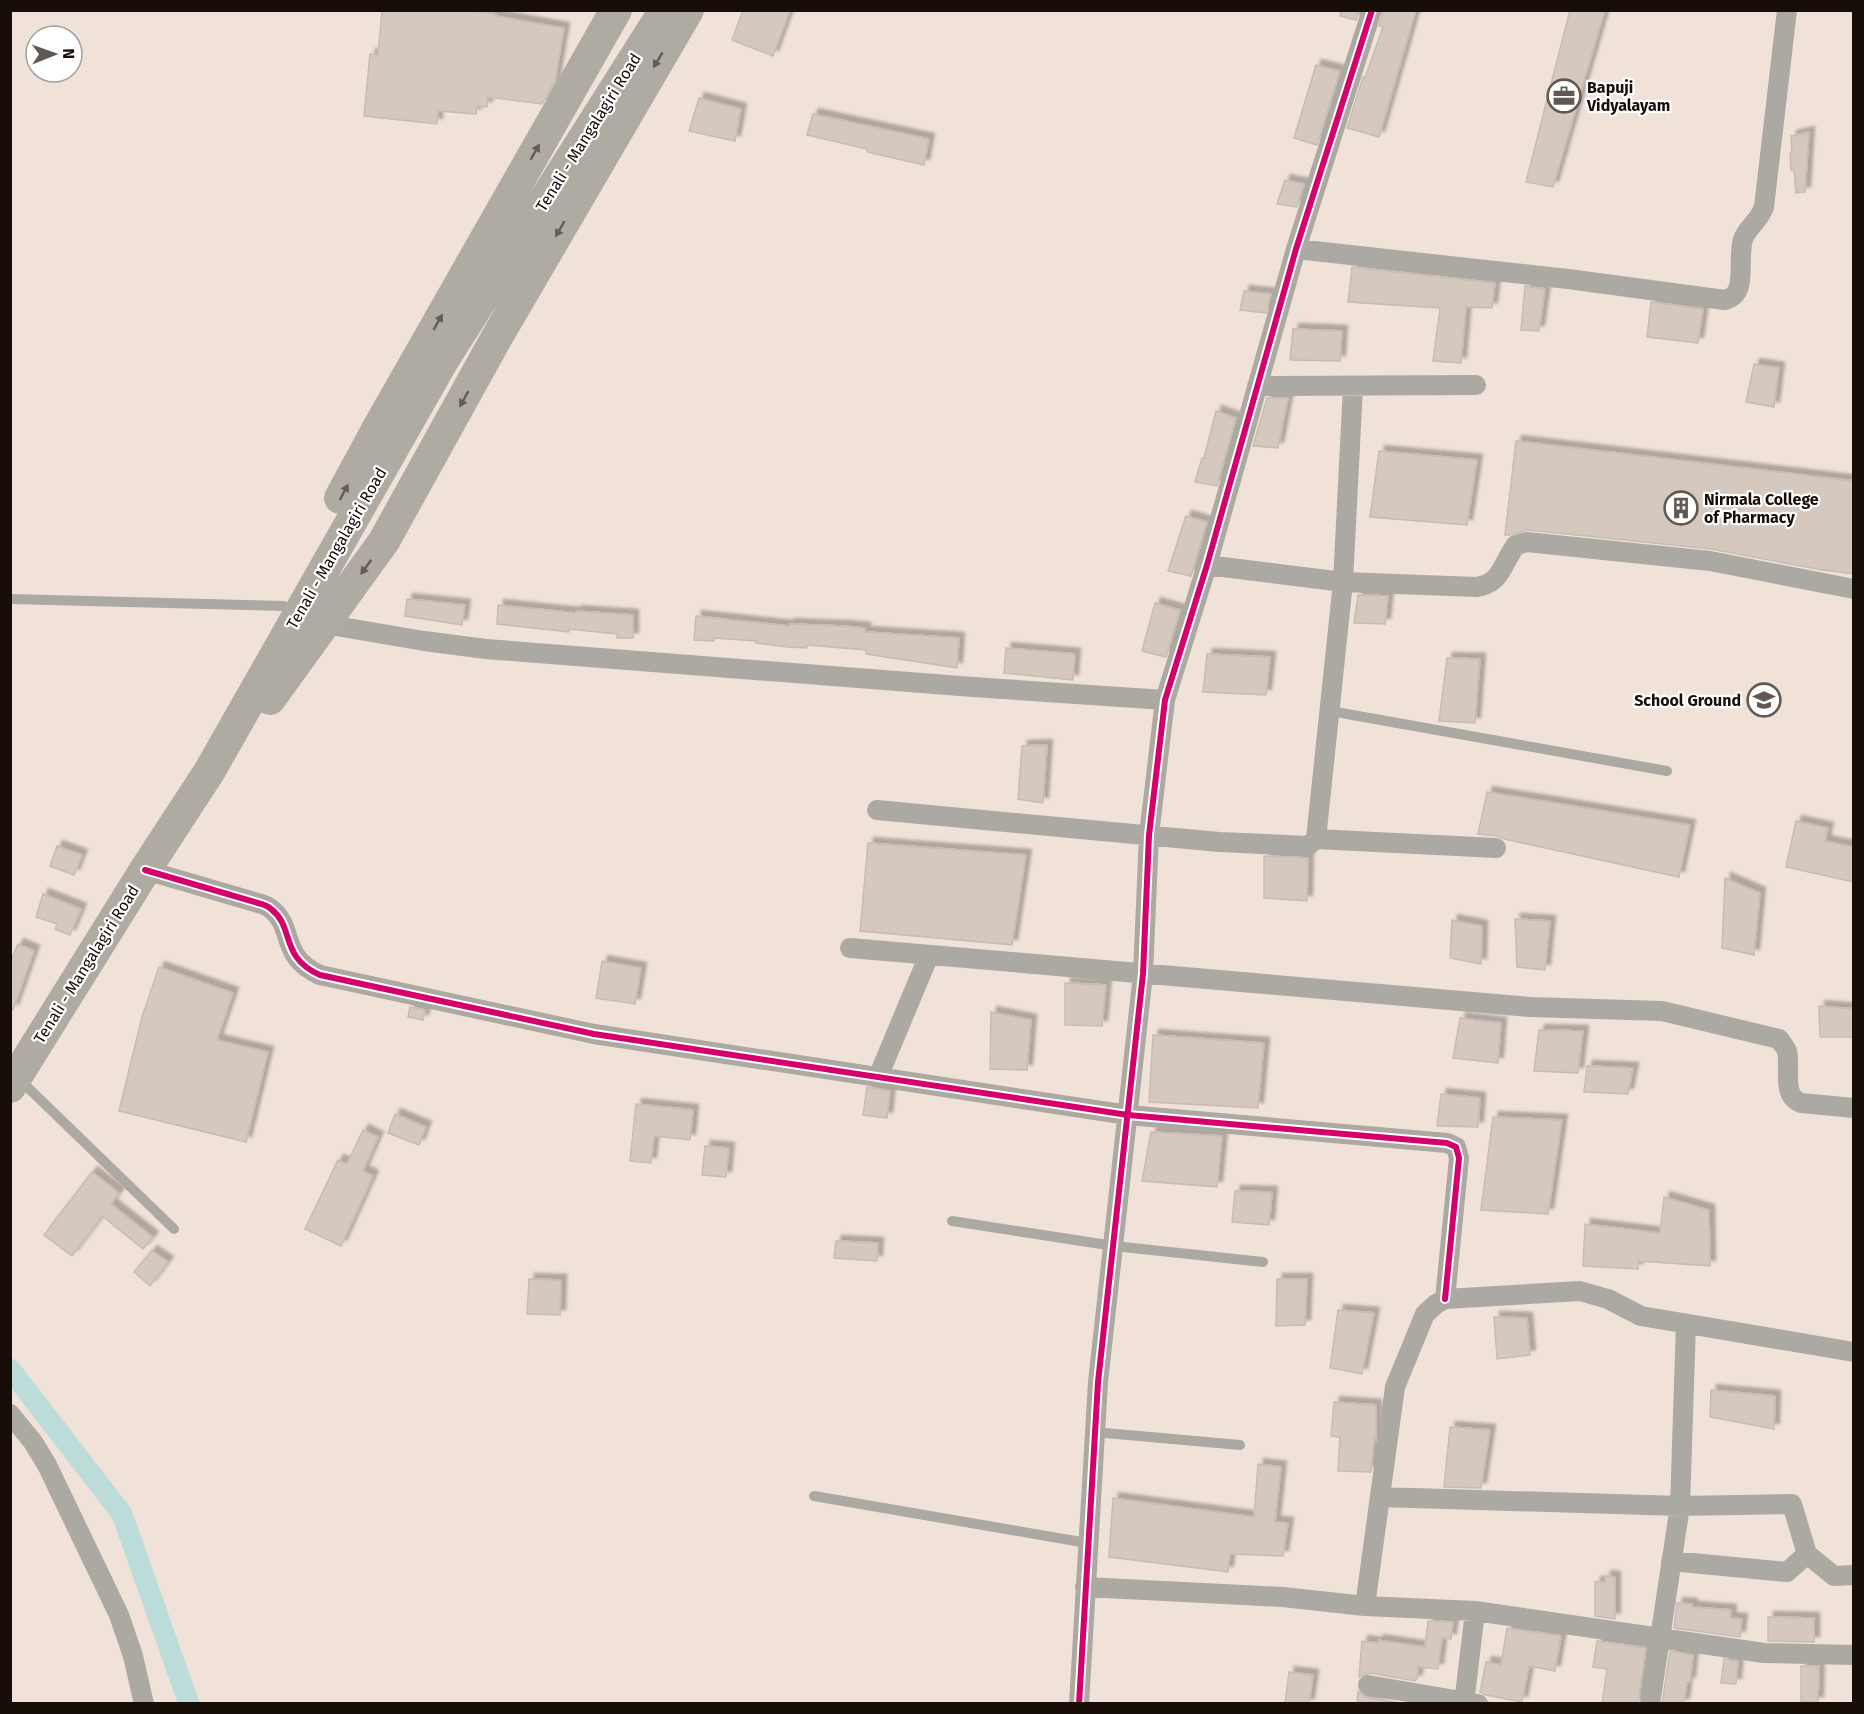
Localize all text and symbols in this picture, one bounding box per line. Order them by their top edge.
north arrow [24,24,84,84]
text: N [59,48,78,59]
street label: Tenali - Mangalagiri Road [532,50,645,215]
one-way arrow [653,52,663,69]
office icon: Bapuji Vidyalayam [1546,78,1582,114]
place label: Bapuji Vidyalayam [1586,78,1670,115]
one-way arrow [530,144,540,161]
one-way arrow [555,221,565,238]
one-way arrow [433,313,443,330]
one-way arrow [459,390,469,407]
street label: Tenali - Mangalagiri Road [282,464,390,632]
one-way arrow [339,484,348,501]
building icon: Nirmala College of Pharmacy [1663,490,1699,526]
place label: Nirmala College of Pharmacy [1704,490,1819,527]
one-way arrow [360,559,372,574]
school or university icon: School Ground [1746,682,1782,718]
place label: School Ground [1634,691,1741,710]
street label: Tenali - Mangalagiri Road [30,882,143,1047]

